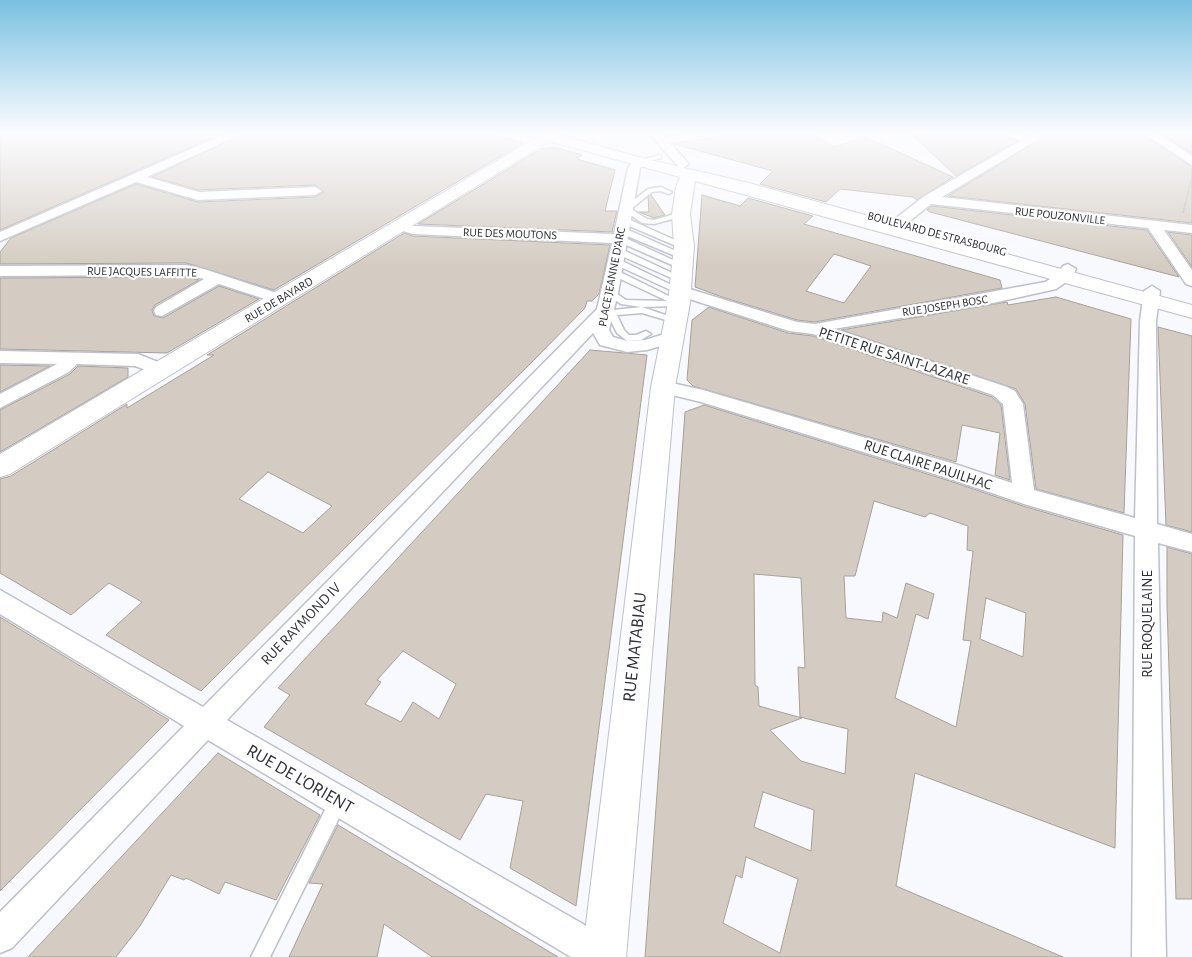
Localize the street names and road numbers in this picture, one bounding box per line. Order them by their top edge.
street label: RUE POUZONVILLE [1014,204,1106,228]
street label: BOULEVARD DE STRASBOURG [866,208,1008,260]
street label: RUE DES MOUTONS [463,225,557,243]
street label: PLACE JEANNE D'ARC [595,226,629,328]
street label: RUE JACQUES LAFFITTE [87,264,197,280]
street label: RUE DE BAYARD [242,274,316,326]
street label: RUE JOSEPH BOSC [901,292,989,320]
street label: PETITE RUE SAINT-LAZARE [816,323,972,389]
street label: RUE CLAIRE PAUILHAC [862,436,994,494]
street label: RUE ROQUELAINE [1138,570,1156,678]
street label: RUE RAYMOND IV [257,579,345,669]
street label: RUE MATABIAU [618,591,652,703]
street label: RUE DE L'ORIENT [243,740,357,818]

